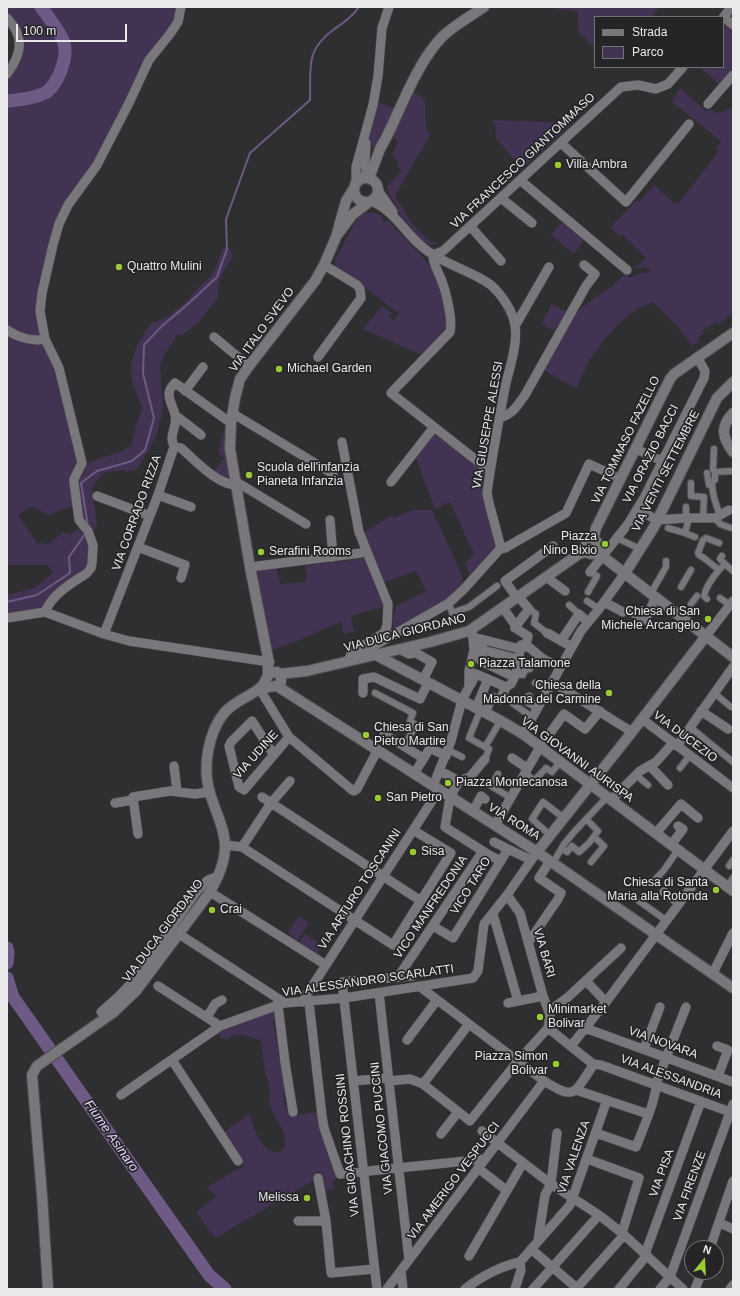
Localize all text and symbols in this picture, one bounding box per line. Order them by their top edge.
scale bar [18,16,129,42]
legend [594,16,724,68]
text: 100 m [23,24,56,38]
text: Strada [632,25,667,39]
text: Parco [632,45,663,59]
street label: VIA FRANCESCO GIANTOMMASO [448,90,598,232]
place label: Villa Ambra [566,158,627,172]
marker: Villa Ambra [553,160,563,170]
place label: Quattro Mulini [127,260,202,274]
marker: Quattro Mulini [114,262,124,272]
street label: VIA ITALO SVEVO [226,285,298,375]
street label: VIA GIUSEPPE ALESSI [470,360,506,490]
place label: Michael Garden [287,362,372,376]
marker: Michael Garden [274,364,284,374]
street label: VIA TOMMASO FAZELLO [589,374,663,506]
street label: VIA ORAZIO BACCI [620,402,682,506]
street label: VIA VENTI SETTEMBRE [629,408,703,534]
street label: VIA CORRADO RIZZA [109,453,165,573]
place label: Scuola dell'infanzia Pianeta Infanzia [257,461,359,489]
marker: Scuola dell'infanzia Pianeta Infanzia [244,470,254,480]
place label: Piazza Nino Bixio [543,530,597,558]
marker: Piazza Nino Bixio [600,539,610,549]
place label: Serafini Rooms [269,545,351,559]
marker: Serafini Rooms [256,547,266,557]
place label: Chiesa di San Michele Arcangelo [601,605,700,633]
street label: VIA DUCA GIORDANO [342,611,468,655]
marker: Chiesa di San Michele Arcangelo [703,614,713,624]
place label: Piazza Talamone [479,657,570,671]
marker: Piazza Talamone [466,659,476,669]
place label: Chiesa della Madonna del Carmine [483,679,601,707]
marker: Chiesa della Madonna del Carmine [604,688,614,698]
street label: VIA DUCEZIO [650,708,720,766]
street label: VIA GIOVANNI AURISPA [518,714,636,806]
place label: Chiesa di San Pietro Martire [374,721,449,749]
street label: VIA UDINE [231,728,281,782]
marker: Chiesa di San Pietro Martire [361,730,371,740]
place label: Piazza Montecanosa [456,776,567,790]
marker: Piazza Montecanosa [443,778,453,788]
place label: San Pietro [386,791,442,805]
marker: San Pietro [373,793,383,803]
street label: VIA ROMA [485,800,543,844]
street label: VIA ARTURO TOSCANINI [315,826,405,952]
place label: Sisa [421,845,444,859]
marker: Sisa [408,847,418,857]
street label: VICO MANFREDONIA [391,853,471,961]
street label: VICO TARO [448,855,494,917]
place label: Chiesa di Santa Maria alla Rotonda [607,876,708,904]
street label: VIA DUCA GIORDANO [120,877,206,985]
marker: Chiesa di Santa Maria alla Rotonda [711,885,721,895]
place label: Crai [220,903,242,917]
marker: Crai [207,905,217,915]
street label: VIA BARI [530,927,558,979]
street label: VIA ALESSANDRO SCARLATTI [281,962,455,1000]
place label: Minimarket Bolivar [548,1003,607,1031]
marker: Minimarket Bolivar [535,1012,545,1022]
street label: VIA NOVARA [626,1024,700,1062]
place label: Piazza Simon Bolivar [475,1050,548,1078]
street label: VIA ALESSANDRIA [618,1052,724,1102]
marker: Piazza Simon Bolivar [551,1059,561,1069]
street label: VIA GIACOMO PUCCINI [368,1061,396,1195]
street label: VIA GIOACHINO ROSSINI [333,1073,363,1217]
water label: Fiume Asinaro [81,1097,141,1175]
street label: VIA AMERIGO VESPUCCI [405,1119,503,1243]
street label: VIA VALENZA [555,1119,593,1195]
street label: VIA PISA [647,1147,677,1199]
street label: VIA FIRENZE [671,1149,709,1223]
place label: Melissa [258,1191,299,1205]
marker: Melissa [302,1193,312,1203]
north arrow [684,1240,724,1280]
text: N [702,1243,713,1256]

